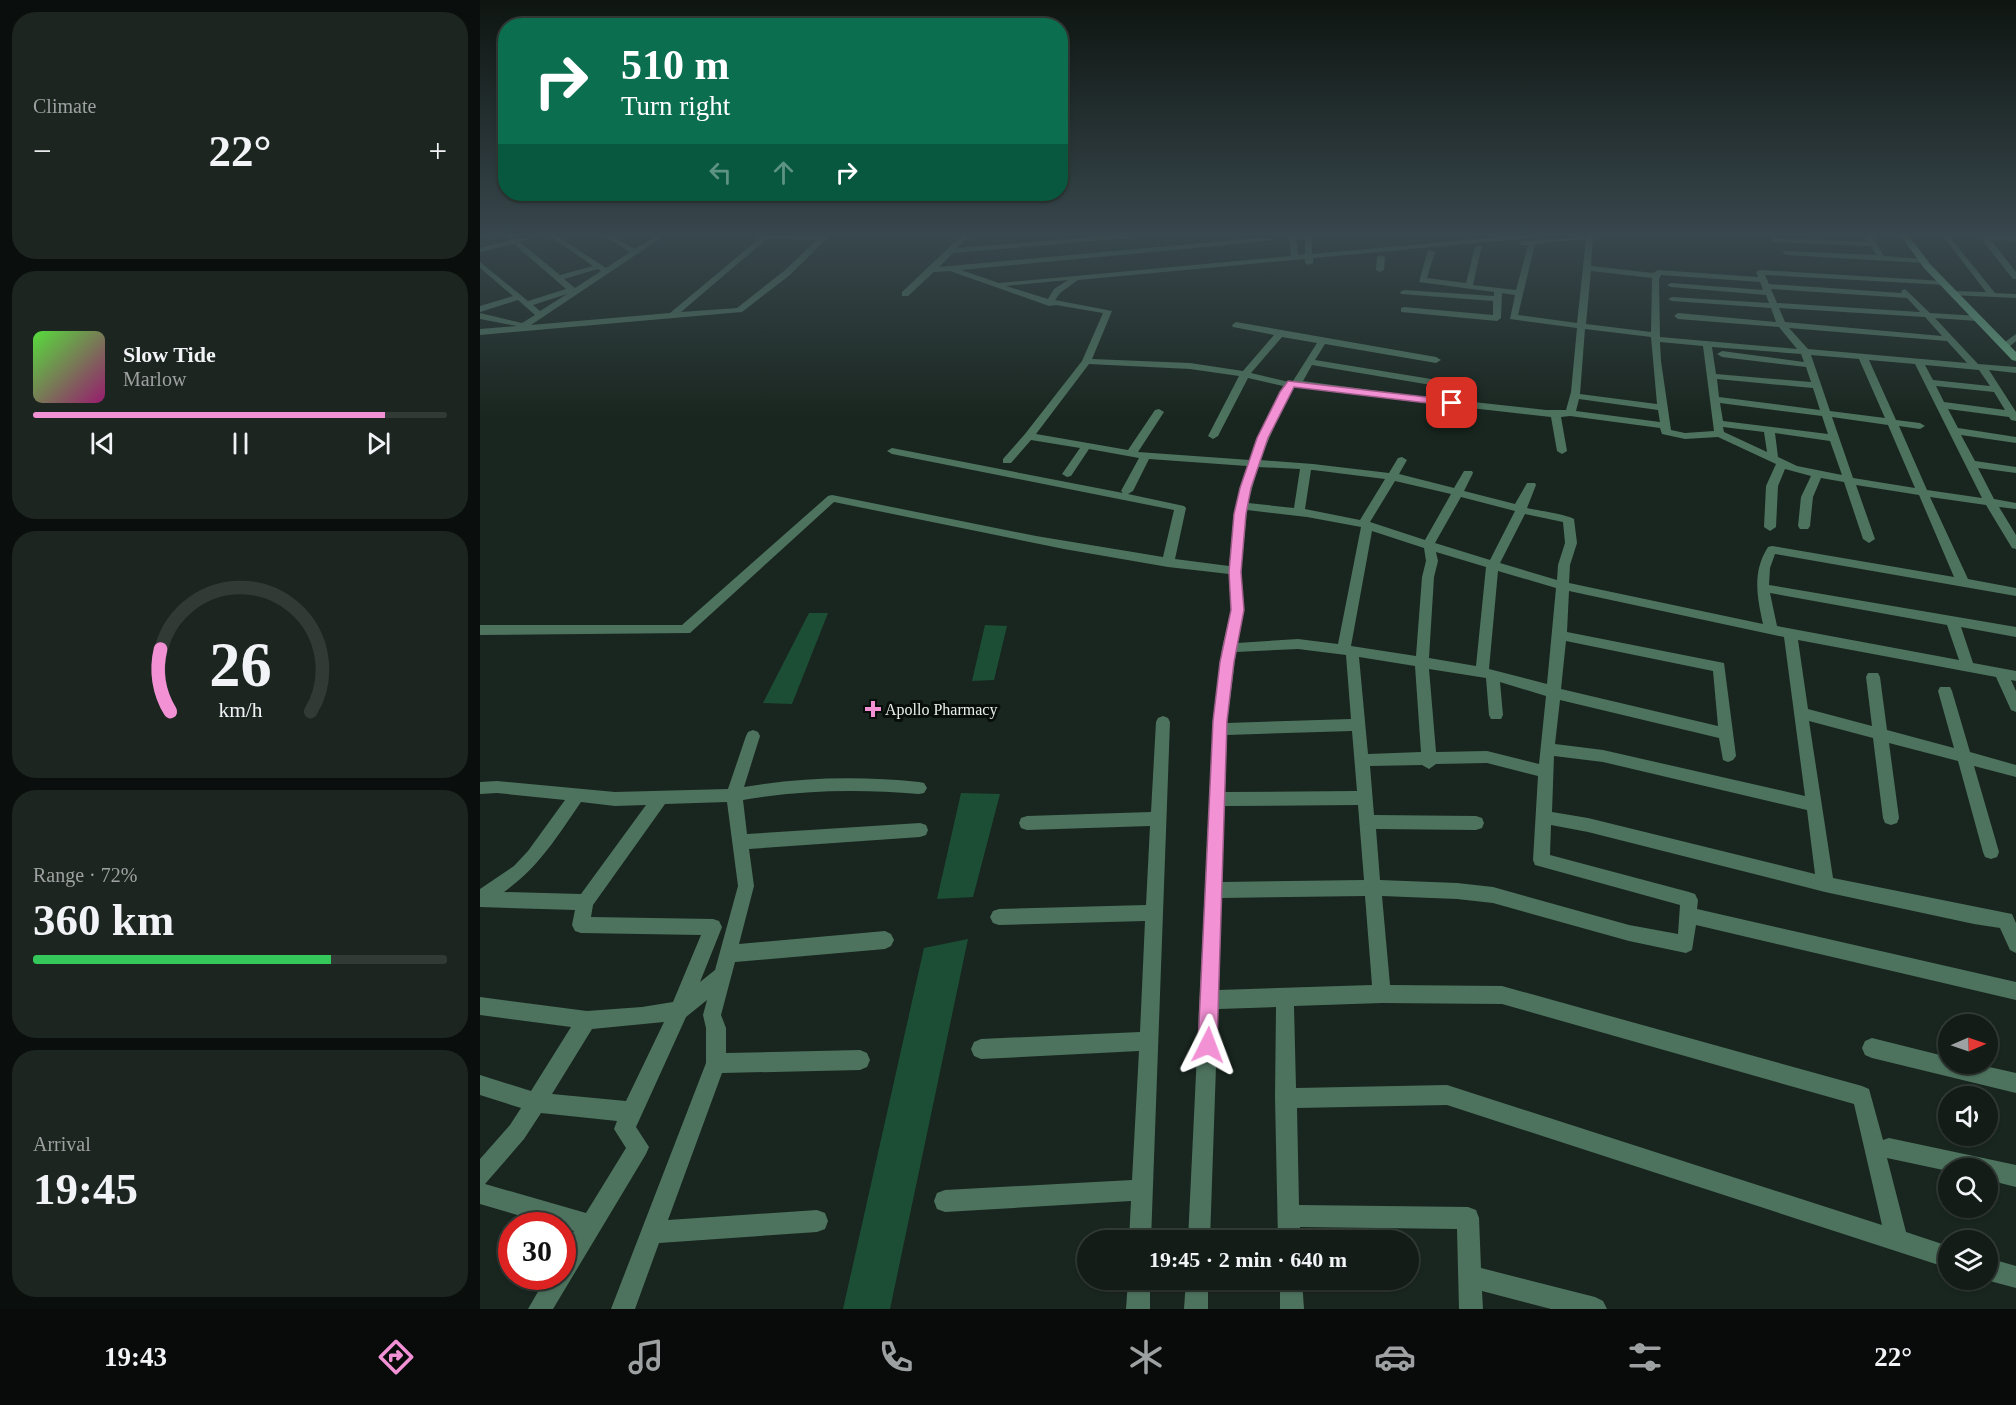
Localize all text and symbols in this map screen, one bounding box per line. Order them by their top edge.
icon: right [522,42,600,120]
text: 510 m [621,42,730,88]
text: Turn right [621,91,730,121]
text: Climate [33,95,96,117]
text: 22° [209,126,272,176]
text: − [33,133,52,169]
text: + [428,133,447,169]
icon: left [704,156,737,189]
icon: ahead [767,156,800,189]
icon: right [830,156,863,189]
text: Slow Tide [123,342,216,367]
text: Marlow [123,368,186,390]
pin [1426,377,1477,428]
icon: arrive [1435,386,1468,419]
icon: previous [86,427,119,460]
icon: pause [224,427,257,460]
icon: next [362,427,395,460]
text: 26 [209,630,271,699]
text: km/h [218,698,262,722]
place label: Apollo Pharmacy [885,701,997,719]
marker: Apollo Pharmacy [866,702,880,716]
text: Range · 72% [33,864,137,886]
text: 360 km [33,895,174,945]
position arrow [1176,1013,1240,1077]
north arrow [1938,1014,1998,1074]
map controls [1938,1014,1998,1290]
button: sound [1938,1086,1998,1146]
text: Arrival [33,1133,91,1155]
button: search [1938,1158,1998,1218]
text: 19:45 [33,1164,138,1214]
speed limit sign: 30 [498,1212,576,1290]
button: layers [1938,1230,1998,1290]
text: 19:45 · 2 min · 640 m [1149,1247,1347,1272]
icon: directions [375,1336,417,1378]
icon: music [625,1336,667,1378]
icon: phone [875,1336,917,1378]
icon: climate [1125,1336,1167,1378]
icon: car [1374,1336,1416,1378]
icon: filters [1624,1336,1666,1378]
text: 19:43 [104,1342,167,1372]
text: 22° [1874,1342,1912,1372]

